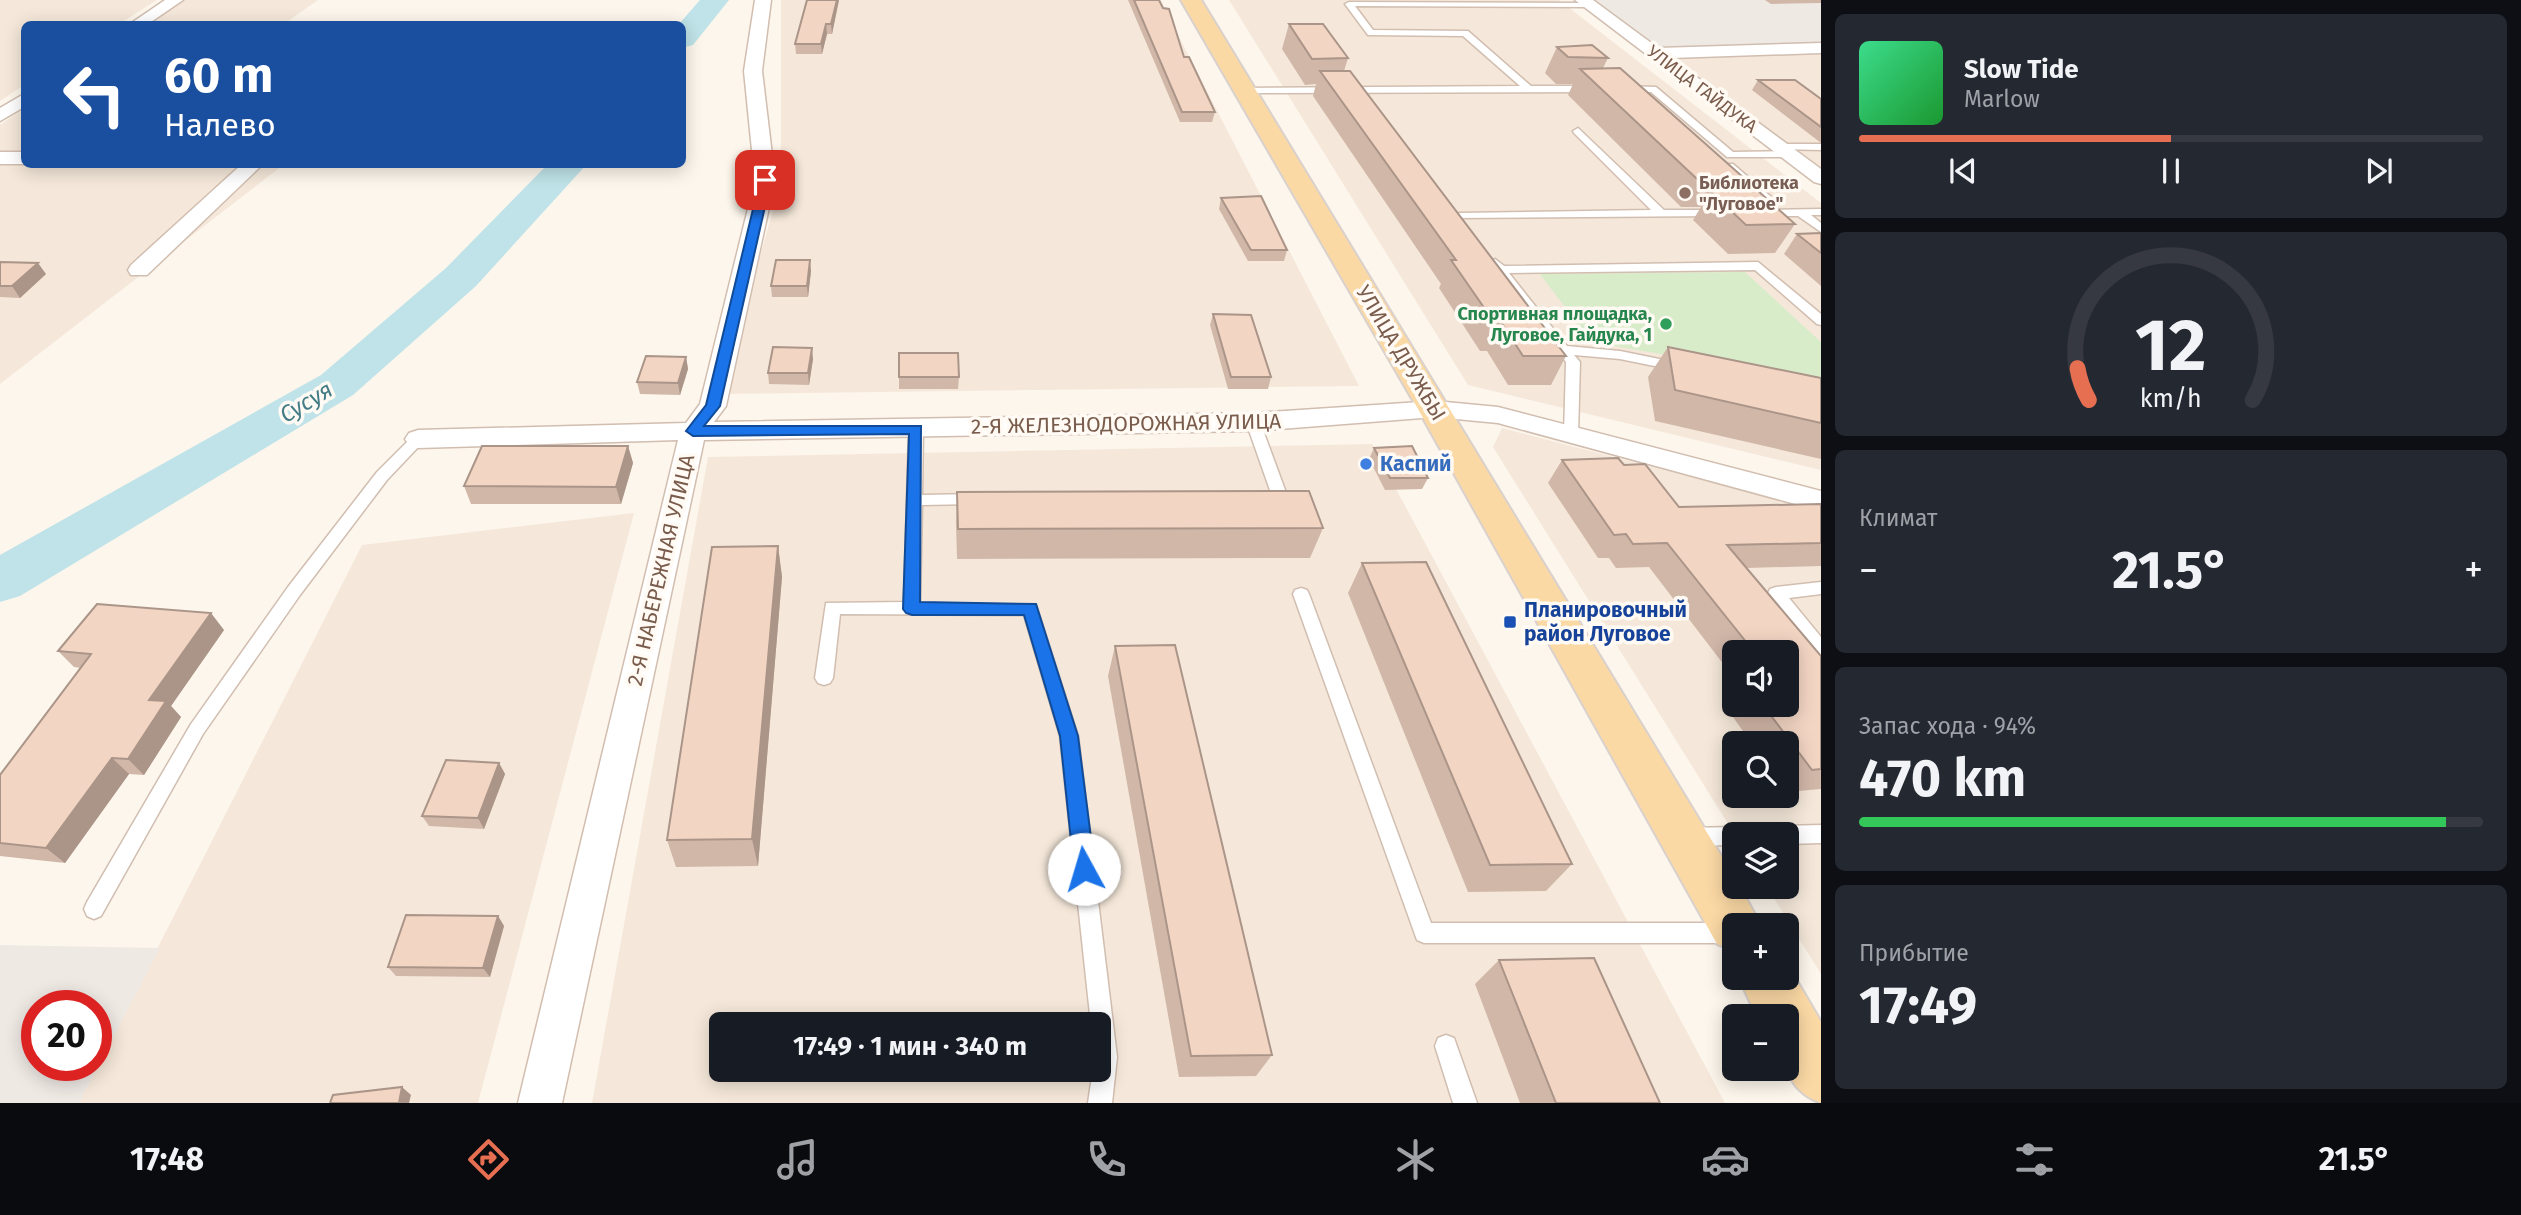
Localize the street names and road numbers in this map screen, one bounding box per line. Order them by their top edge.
street label: УЛИЦА ГАЙДУКА [1643,40,1762,138]
street label: УЛИЦА ДРУЖБЫ [1350,281,1452,425]
street label: 2-Я ЖЕЛЕЗНОДОРОЖНАЯ УЛИЦА [971,408,1281,440]
street label: 2-Я НАБЕРЕЖНАЯ УЛИЦА [622,452,700,688]

